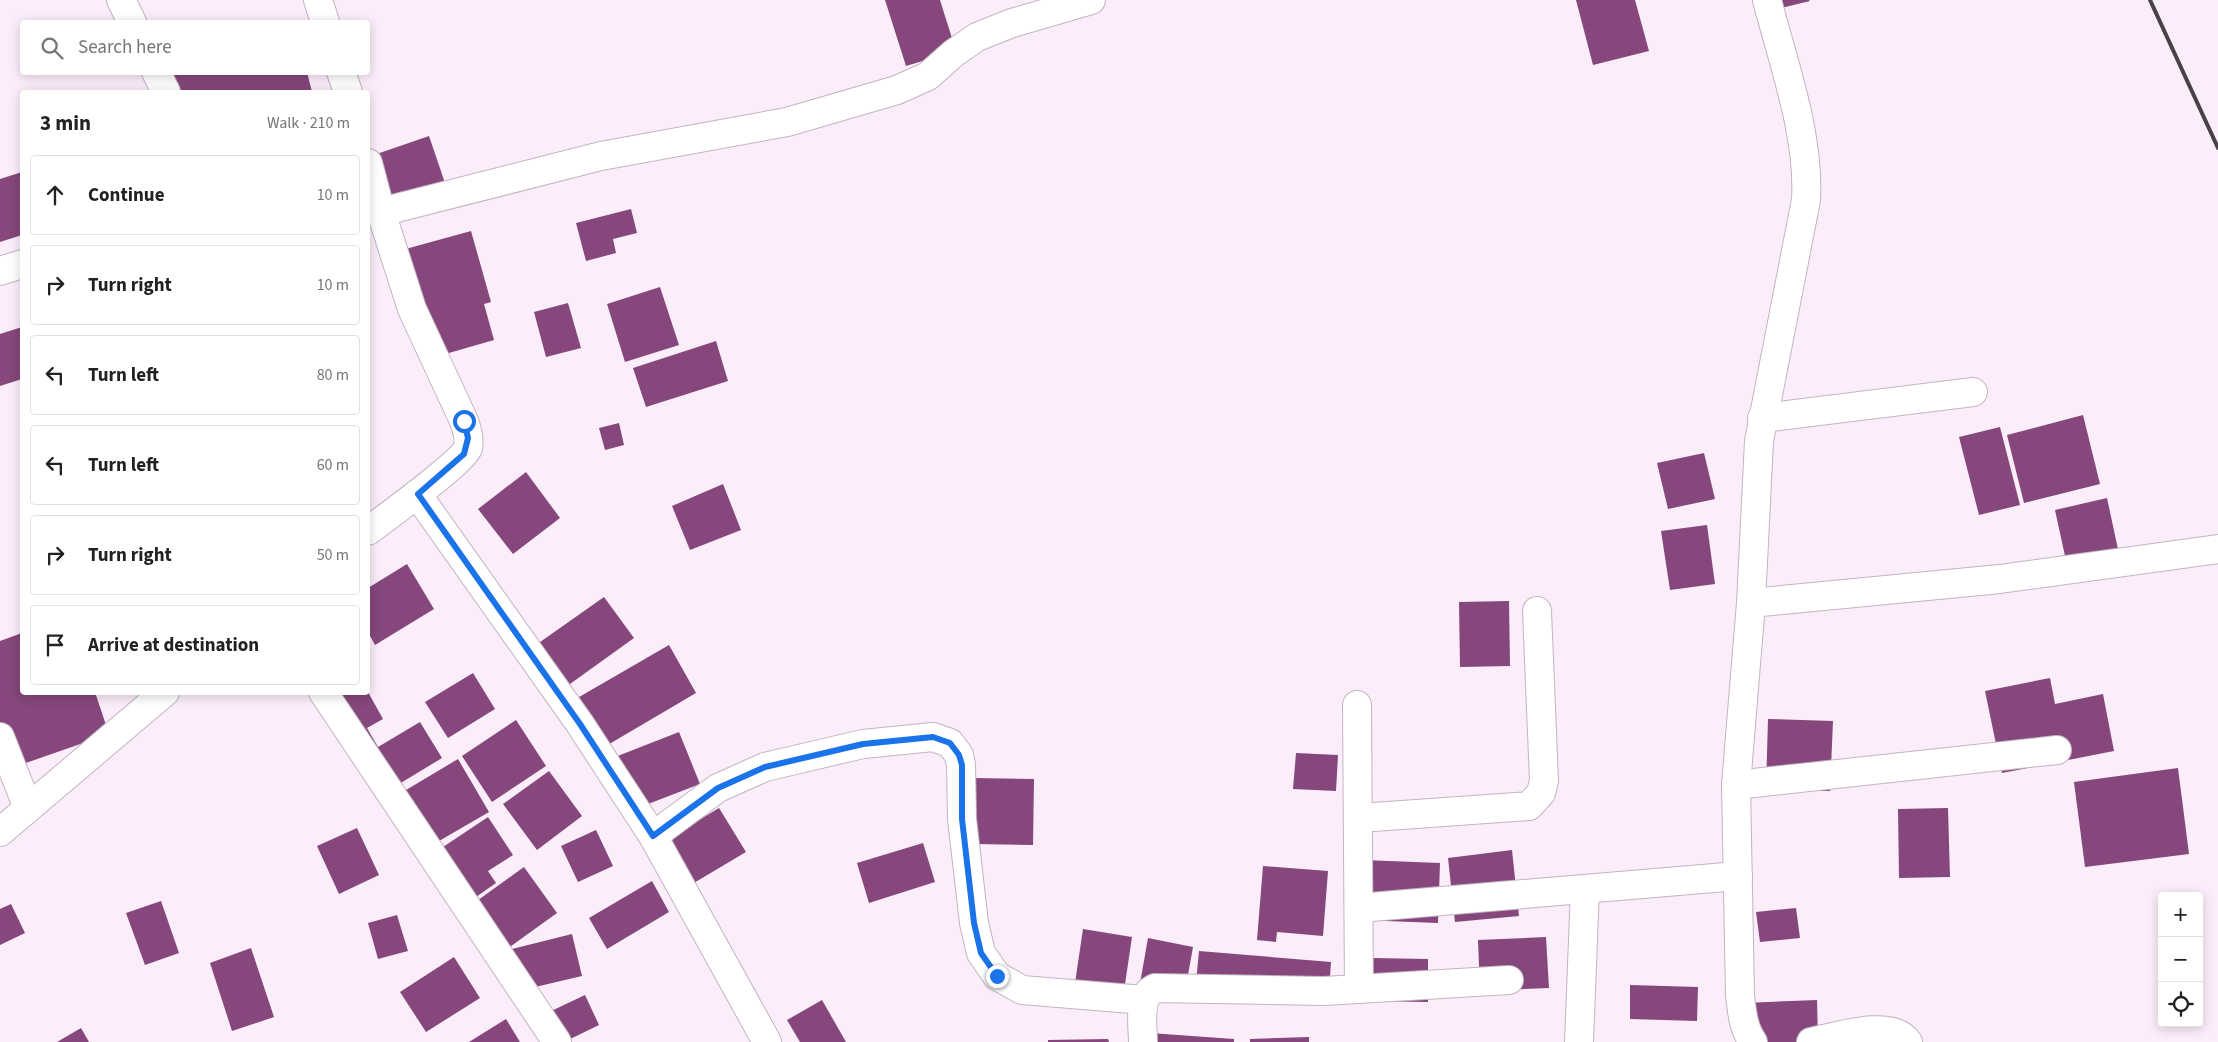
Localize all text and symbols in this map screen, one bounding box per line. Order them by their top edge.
search box [20,20,370,75]
icon: search [38,34,66,62]
text: Search here [78,34,172,61]
text: 3 min [40,108,91,138]
text: Walk · 210 m [267,112,350,134]
icon: ahead [41,181,69,209]
text: Continue [88,182,165,209]
text: 10 m [317,184,349,206]
icon: right [41,271,69,299]
text: Turn right [88,272,172,299]
text: 10 m [317,274,349,296]
icon: left [41,361,69,389]
text: Turn left [88,362,159,389]
text: 80 m [317,364,349,386]
route start [453,410,476,433]
icon: left [41,451,69,479]
text: Turn left [88,452,159,479]
text: 60 m [317,454,349,476]
icon: right [41,541,69,569]
text: Turn right [88,542,172,569]
text: 50 m [317,544,349,566]
icon: arrive [41,631,69,659]
text: Arrive at destination [88,632,259,659]
map controls [2158,892,2203,1027]
button: + [2158,892,2203,937]
button: − [2158,937,2203,982]
route end [986,965,1009,988]
button: locate [2158,982,2203,1027]

